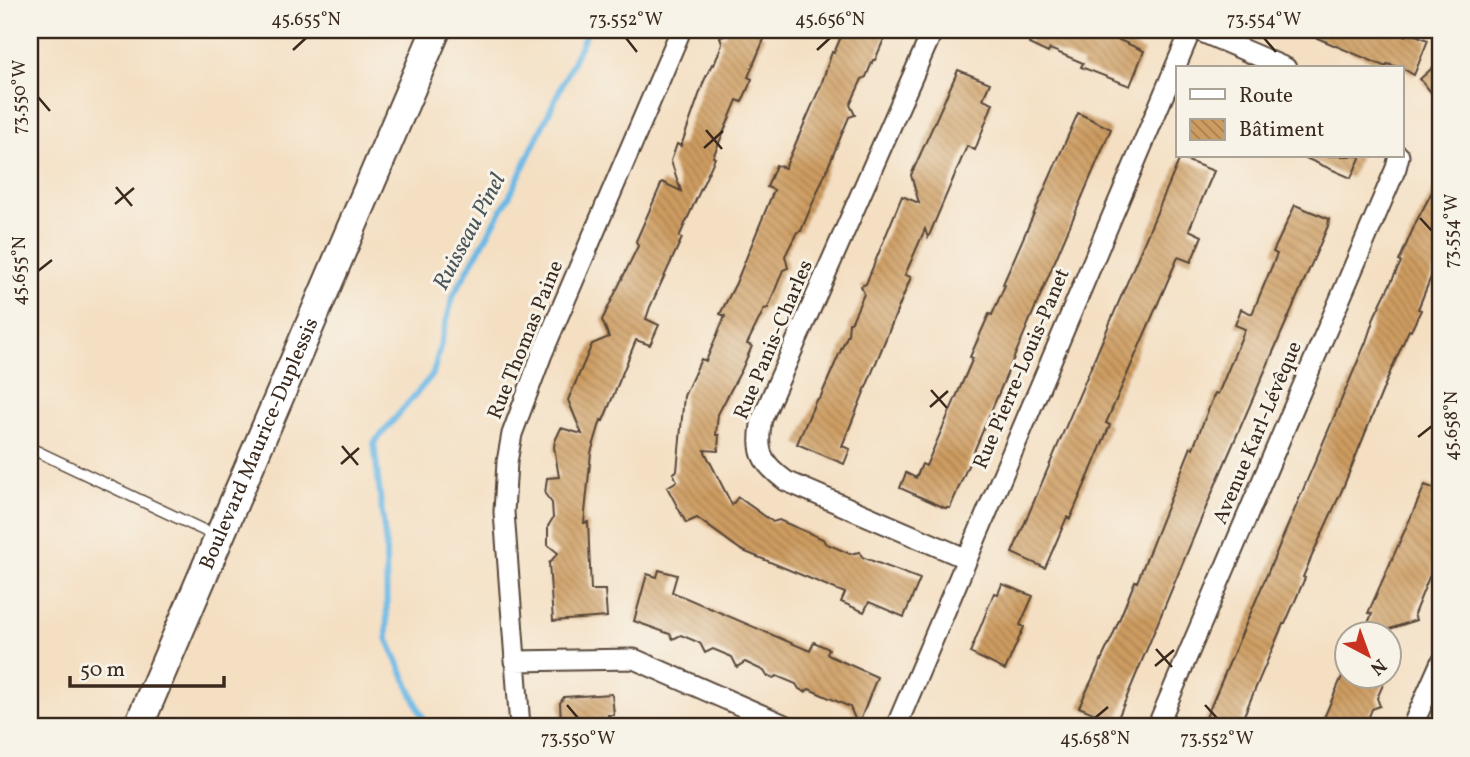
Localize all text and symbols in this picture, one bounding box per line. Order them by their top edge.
text: 45.655°N [271,8,341,33]
text: 73.552°W [589,8,663,33]
text: 45.656°N [795,8,865,33]
text: 73.554°W [1227,8,1301,33]
text: 73.550°W [8,60,33,134]
legend [1176,66,1404,158]
text: Route [1239,82,1293,111]
text: Bâtiment [1239,116,1324,145]
water label: Ruisseau Pinel [426,168,514,296]
text: 73.554°W [1440,194,1465,268]
text: 45.655°N [8,236,33,306]
street label: Rue Thomas Paine [481,256,571,424]
street label: Rue Panis-Charles [727,256,821,424]
street label: Rue Pierre-Louis-Panet [967,264,1077,474]
street label: Boulevard Maurice-Duplessis [192,313,326,574]
street label: Avenue Karl-Lévêque [1206,337,1310,529]
text: 45.658°N [1440,391,1465,461]
north arrow [1334,620,1404,690]
scale bar [70,645,224,689]
text: N [1364,652,1392,681]
text: 50 m [80,656,125,685]
text: 73.550°W [541,727,615,752]
text: 45.658°N [1060,727,1130,752]
text: 73.552°W [1180,727,1254,752]

